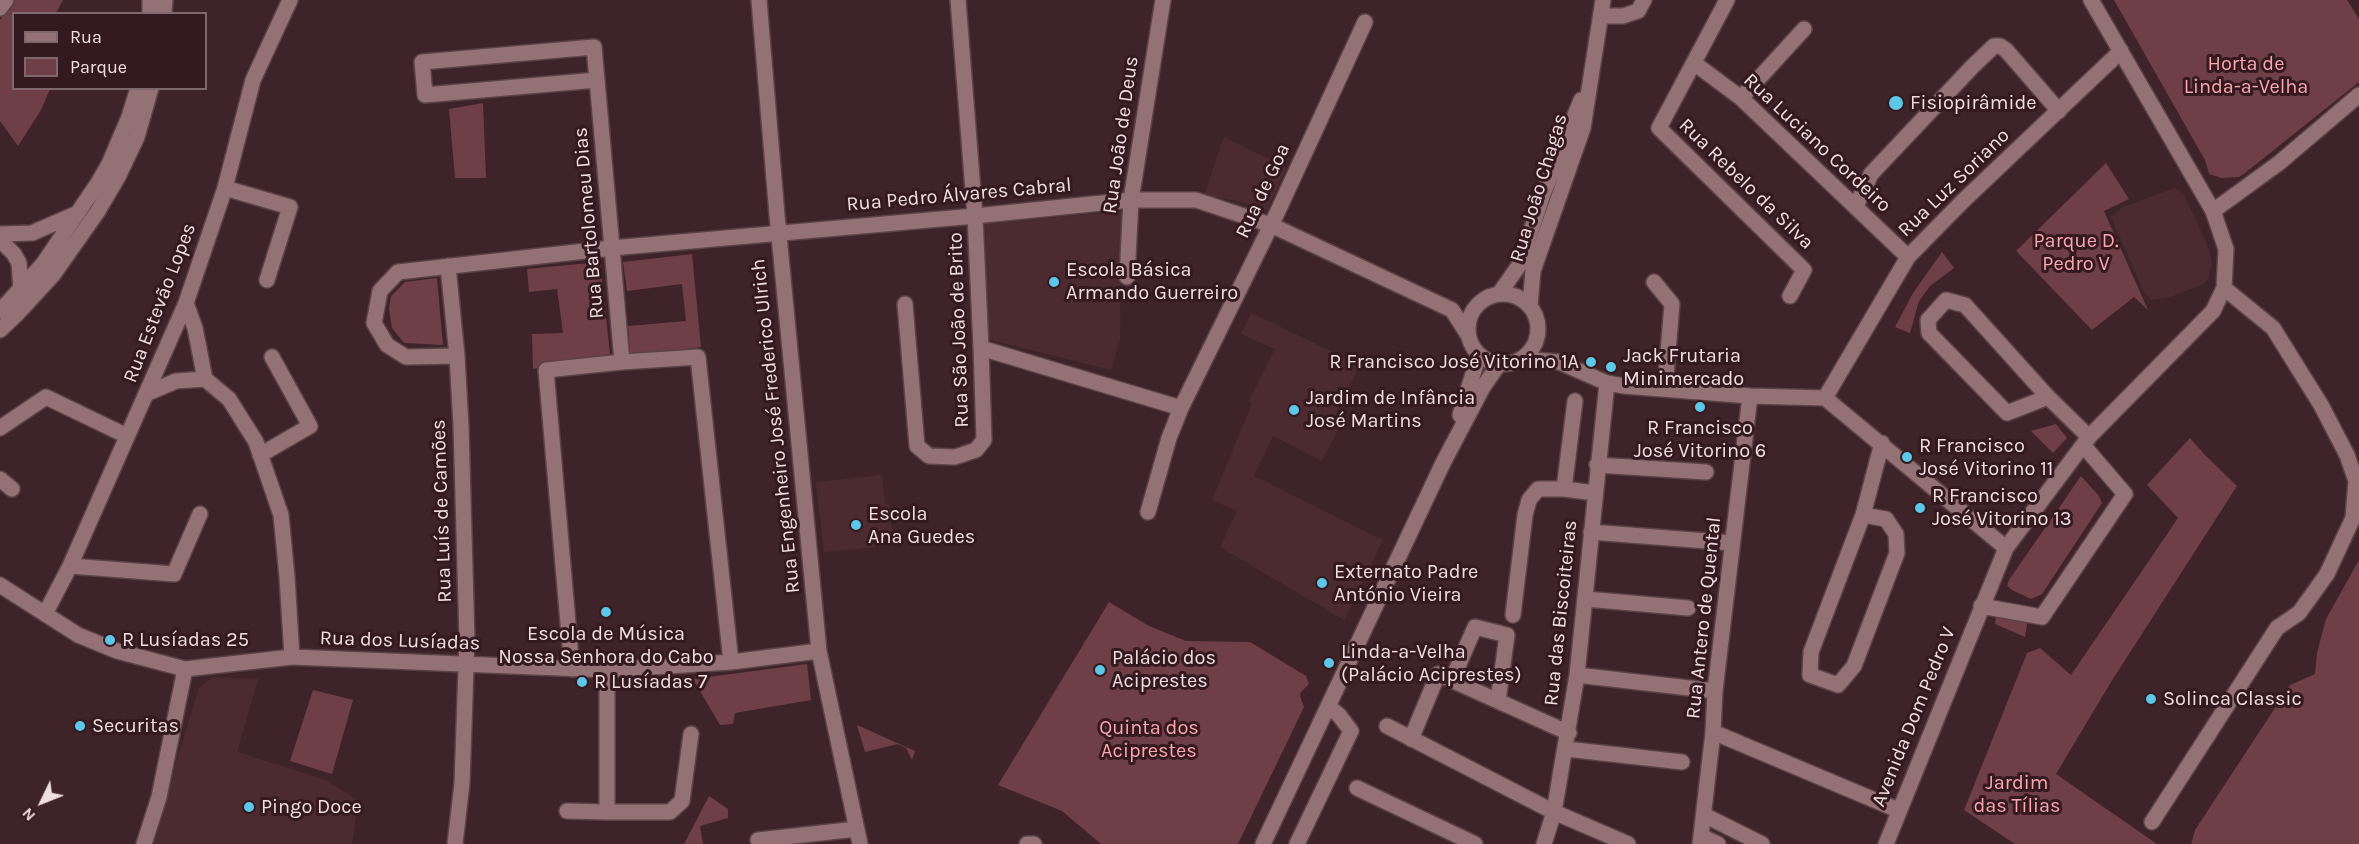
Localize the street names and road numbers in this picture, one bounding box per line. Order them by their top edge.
street label: Rua João de Deus [1098,55,1144,215]
street label: Rua Luciano Cordeiro [1738,68,1896,218]
street label: Rua João Chagas [1505,111,1573,265]
street label: Rua Rebelo da Silva [1674,113,1818,255]
street label: Rua Luz Soriano [1893,124,2015,242]
street label: Rua Bartolomeu Dias [569,126,609,320]
street label: Rua de Goa [1231,140,1295,242]
street label: Rua Pedro Álvares Cabral [845,173,1073,217]
street label: Rua Estevão Lopes [118,220,202,386]
street label: Rua São João de Brito [944,232,974,428]
street label: Rua Engenheiro José Frederico Ulrich [746,258,806,594]
street label: Rua Luís de Camões [427,419,457,603]
street label: Rua Antero de Quental [1681,516,1727,720]
street label: Rua das Biscoiteiras [1539,519,1583,707]
street label: Avenida Dom Pedro V [1867,624,1961,810]
street label: Rua dos Lusíadas [319,626,481,656]

